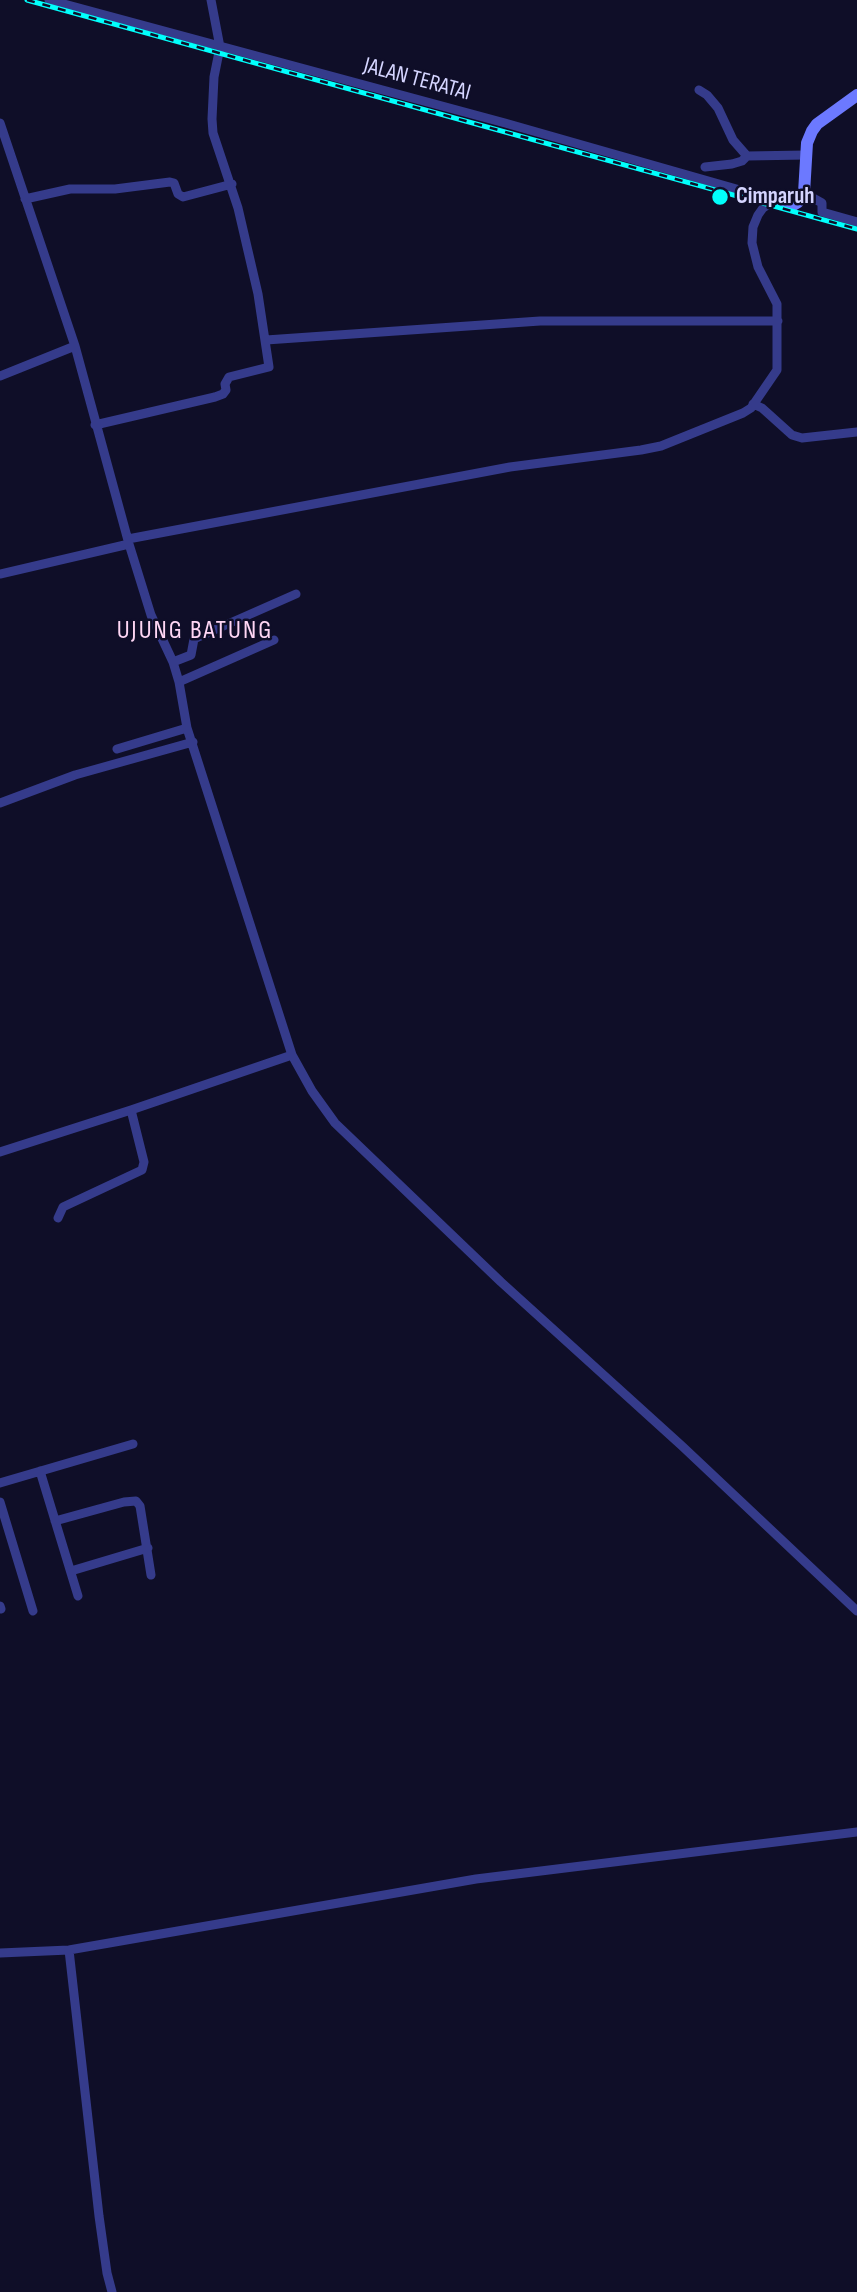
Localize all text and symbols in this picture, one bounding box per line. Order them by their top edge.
street label: JALAN TERATAI [361,52,473,108]
place label: Cimparuh [736,183,814,211]
marker: Cimparuh [710,187,730,207]
district label: UJUNG BATUNG [118,615,272,647]

